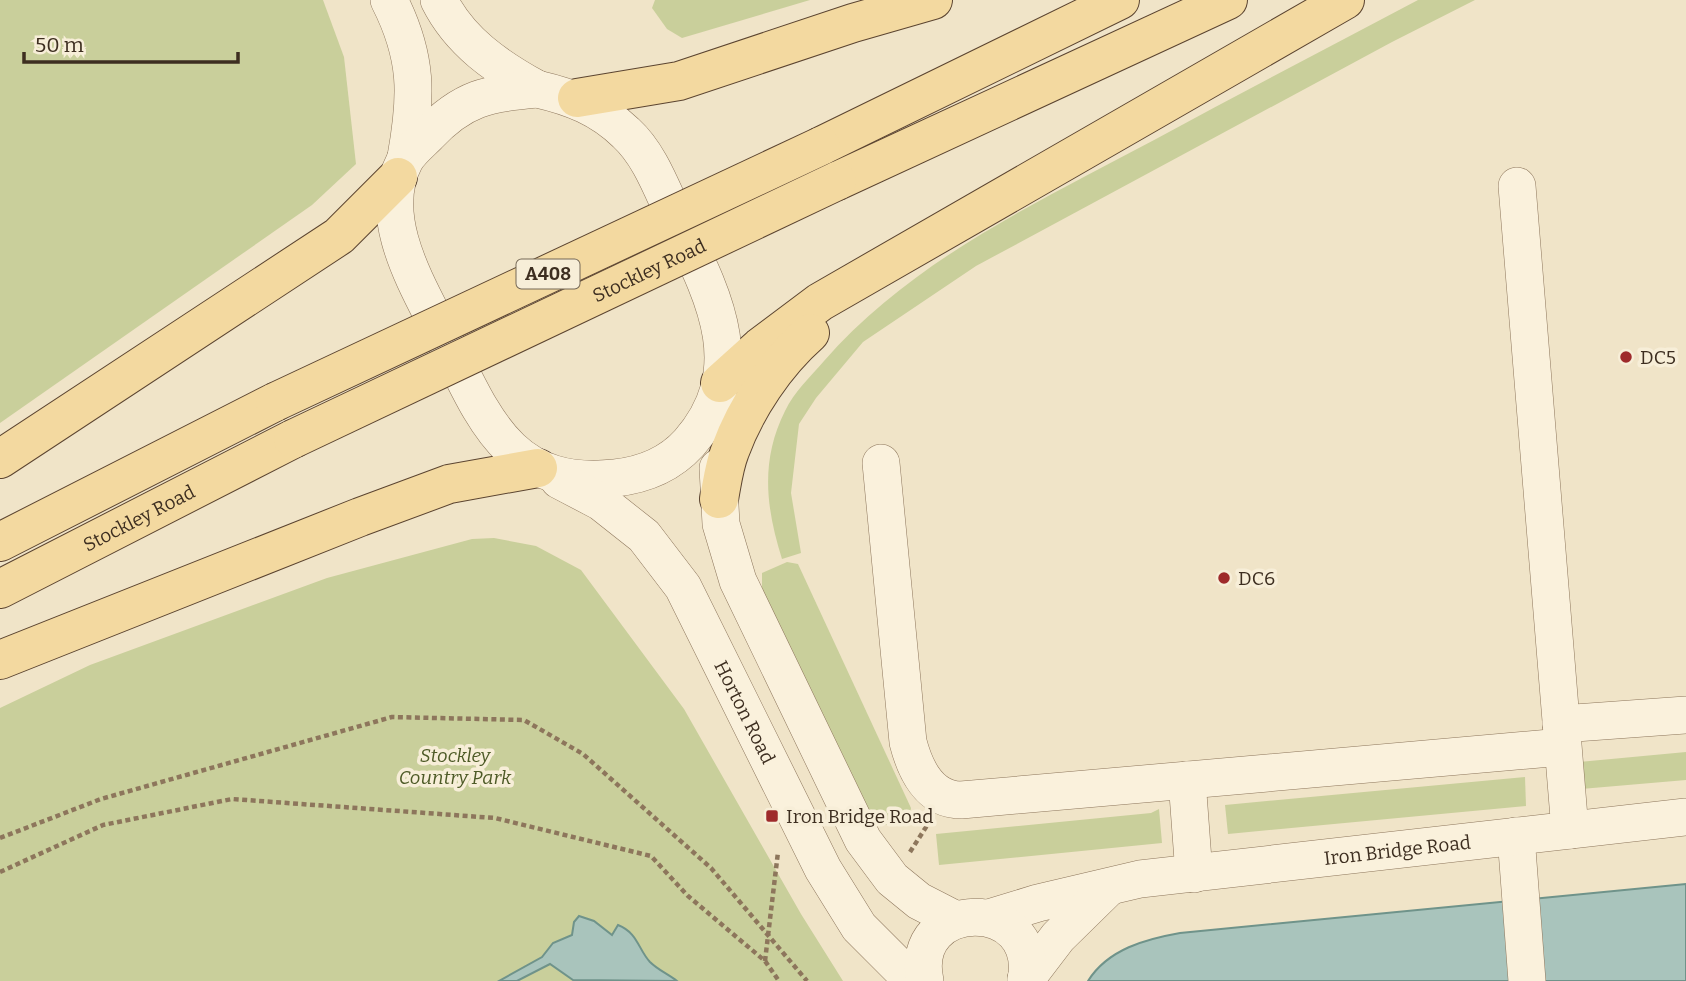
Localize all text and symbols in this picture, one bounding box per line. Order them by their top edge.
scale bar [24,21,238,65]
text: 50 m [35,32,84,58]
street label: Stockley Road [589,233,709,307]
road number: A408 [516,260,580,288]
place label: DC5 [1640,346,1676,369]
marker: DC5 [1618,349,1634,365]
street label: Stockley Road [79,480,199,556]
place label: DC6 [1238,567,1275,590]
marker: DC6 [1216,570,1232,586]
street label: Horton Road [710,657,780,767]
park label: Stockley Country Park [399,744,512,789]
place label: Iron Bridge Road [786,805,934,828]
marker: Iron Bridge Road [764,808,780,824]
street label: Iron Bridge Road [1323,830,1472,870]

